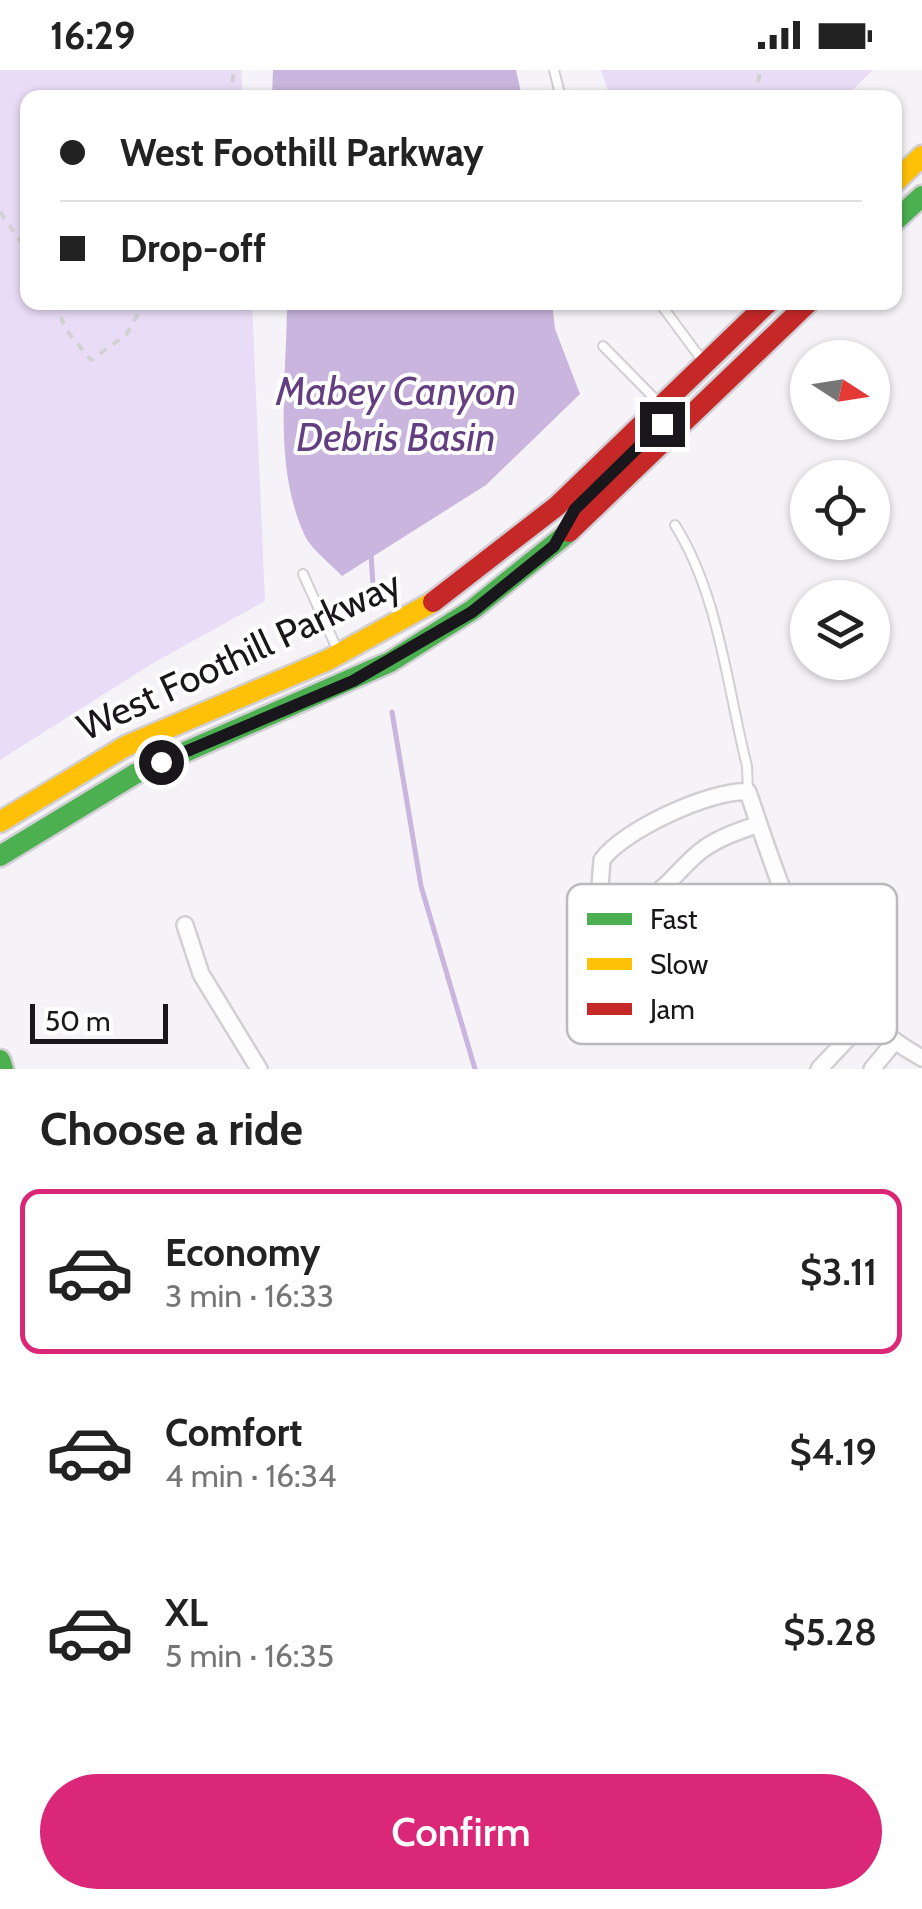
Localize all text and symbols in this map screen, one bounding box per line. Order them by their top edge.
text: 16:29 [50,12,135,59]
text: West Foothill Parkway [120,129,484,176]
text: Drop-off [120,225,266,272]
north arrow [790,340,890,440]
map controls [790,340,890,680]
water label: Mabey Canyon Debris Basin [275,366,516,461]
route end [640,402,685,447]
button: locate [790,460,890,560]
street label: West Foothill Parkway [70,559,408,751]
button: layers [790,580,890,680]
route start [139,740,184,785]
legend [567,884,897,1044]
text: Fast [650,902,698,936]
text: Slow [650,947,708,981]
text: Jam [649,992,695,1026]
scale bar [30,999,168,1044]
text: 50 m [45,1004,111,1038]
text: Choose a ride [40,1102,303,1156]
icon: car [45,1227,135,1317]
text: Economy [165,1229,320,1276]
text: $3.11 [800,1248,877,1295]
text: 3 min · 16:33 [165,1276,334,1315]
icon: car [45,1407,135,1497]
text: Comfort [165,1409,302,1456]
text: $4.19 [790,1428,877,1475]
text: 4 min · 16:34 [165,1456,337,1495]
icon: car [45,1587,135,1677]
text: XL [165,1589,208,1636]
text: $5.28 [783,1608,877,1655]
text: 5 min · 16:35 [165,1636,334,1675]
button: Confirm [40,1774,882,1889]

